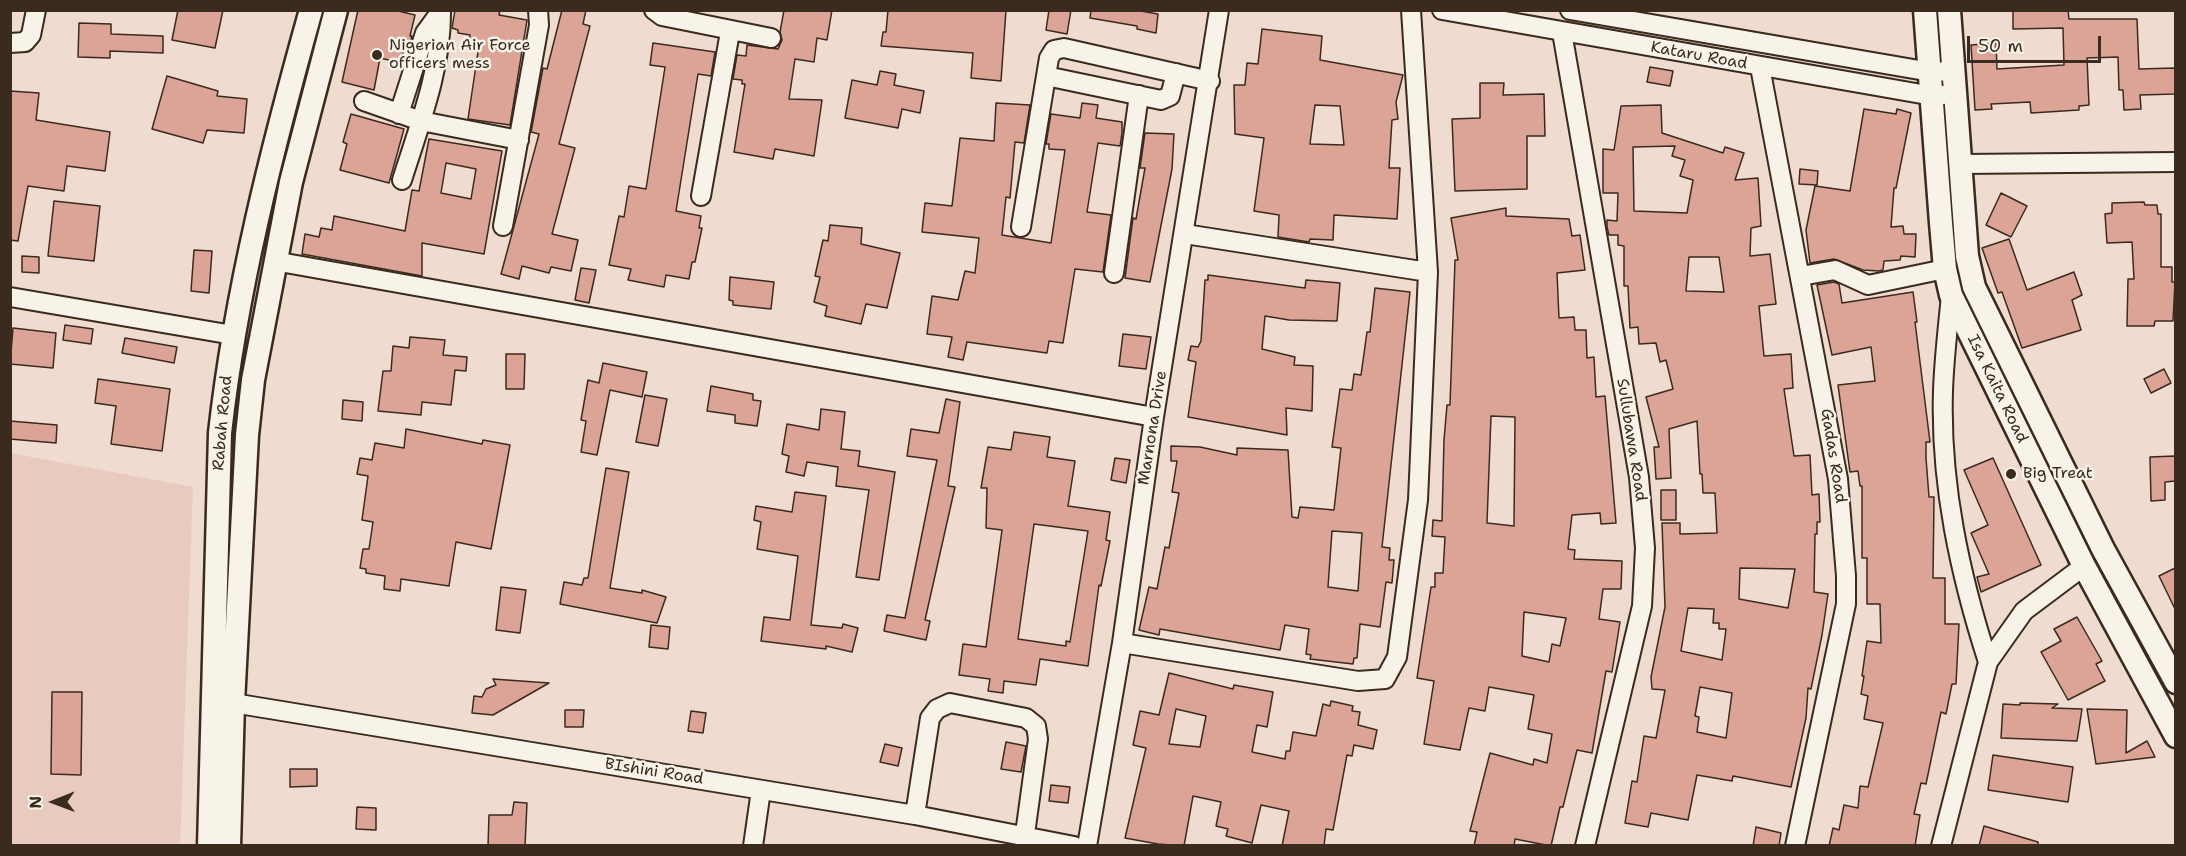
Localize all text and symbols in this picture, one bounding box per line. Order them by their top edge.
scale bar [1970,24,2104,62]
text: 50 m [1978,34,2023,58]
place label: Nigerian Air Force officers mess [389,36,531,74]
street label: Kataru Road [1649,38,1749,74]
marker: Nigerian Air Force officers mess [370,48,384,62]
street label: Isa Kaita Road [1963,332,2031,446]
street label: Marnona Drive [1134,369,1172,487]
street label: Rabah Road [209,375,237,471]
street label: Sullubawa Road [1612,377,1650,503]
street label: Gadas Road [1816,407,1850,505]
place label: Big Treat [2023,464,2093,484]
marker: Big Treat [2004,467,2018,481]
street label: BIshini Road [603,755,705,789]
north arrow [24,772,84,832]
text: N [25,796,46,809]

